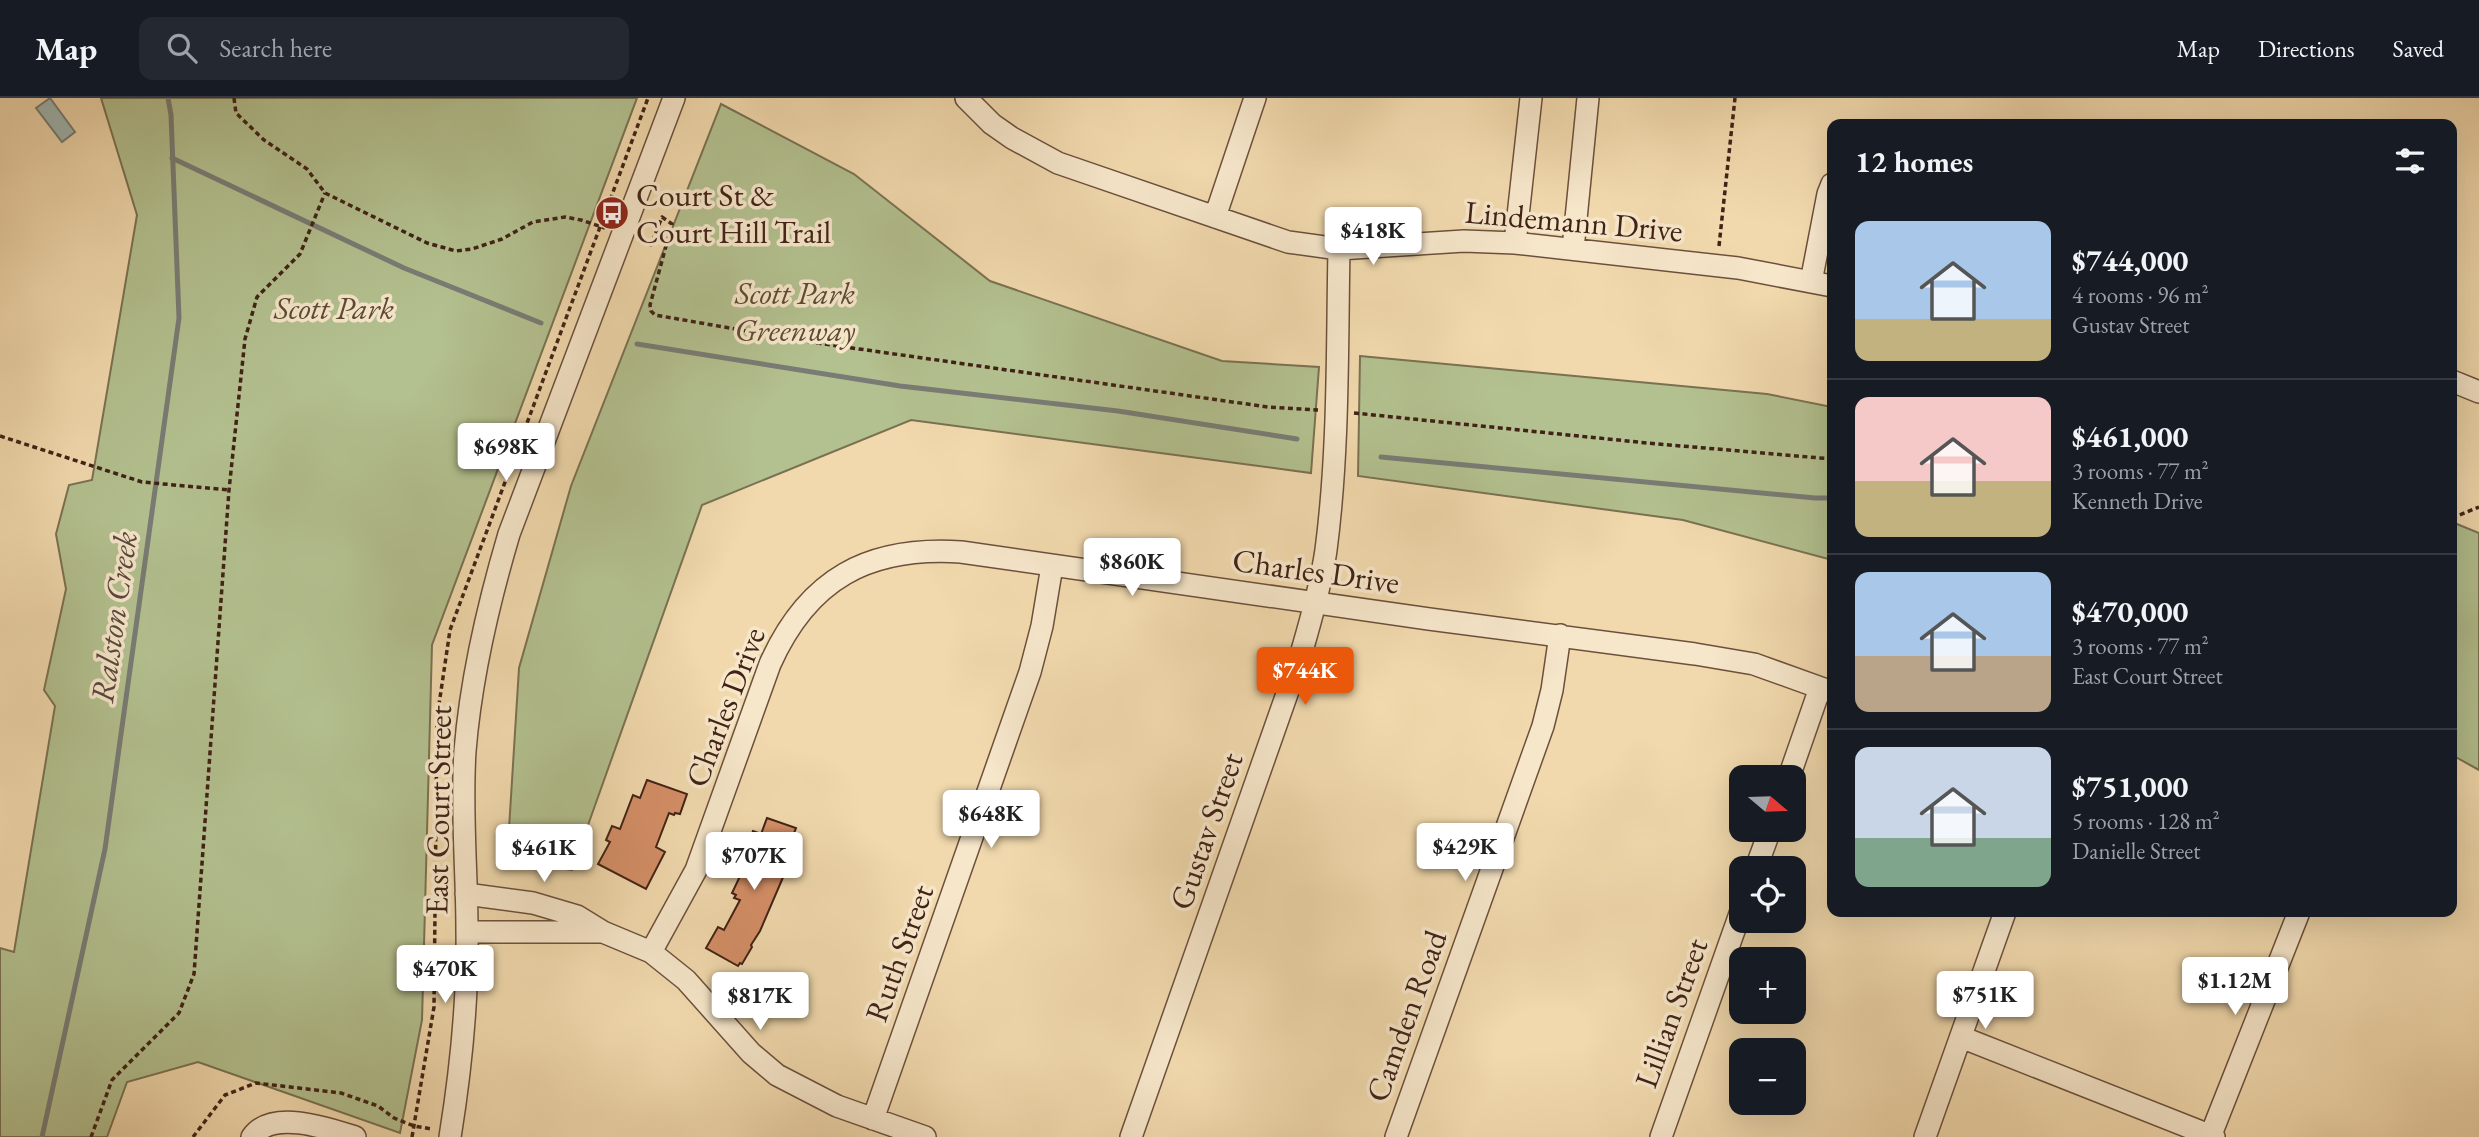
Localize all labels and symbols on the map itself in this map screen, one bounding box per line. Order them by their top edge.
place label: Court St & Court Hill Trail [636,174,832,253]
street label: Lindemann Drive [1463,191,1685,251]
bus stop icon: Court St & Court Hill Trail [593,194,631,232]
pin: $418K [1324,208,1422,267]
park label: Scott Park Greenway [734,272,856,351]
park label: Scott Park [273,287,395,329]
pin: $698K [457,424,555,483]
water label: Ralston Creek [80,528,147,706]
pin: $860K [1083,538,1181,598]
street label: Charles Drive [1230,539,1402,603]
street label: Charles Drive [675,621,775,793]
pin: $744K [1256,648,1354,707]
street label: East Court Street [415,705,461,915]
street label: Gustav Street [1160,747,1252,915]
north arrow [1729,765,1806,842]
pin: $648K [942,790,1040,850]
pin: $461K [495,824,593,884]
pin: $429K [1416,824,1514,883]
pin: $707K [705,832,803,892]
street label: Ruth Street [855,879,943,1027]
street label: Camden Road [1356,924,1457,1107]
street label: Lillian Street [1625,932,1717,1094]
pin: $470K [396,946,494,1005]
pin: $1.12M [2178,958,2292,1017]
pin: $817K [711,972,809,1032]
pin: $751K [1936,972,2034,1031]

